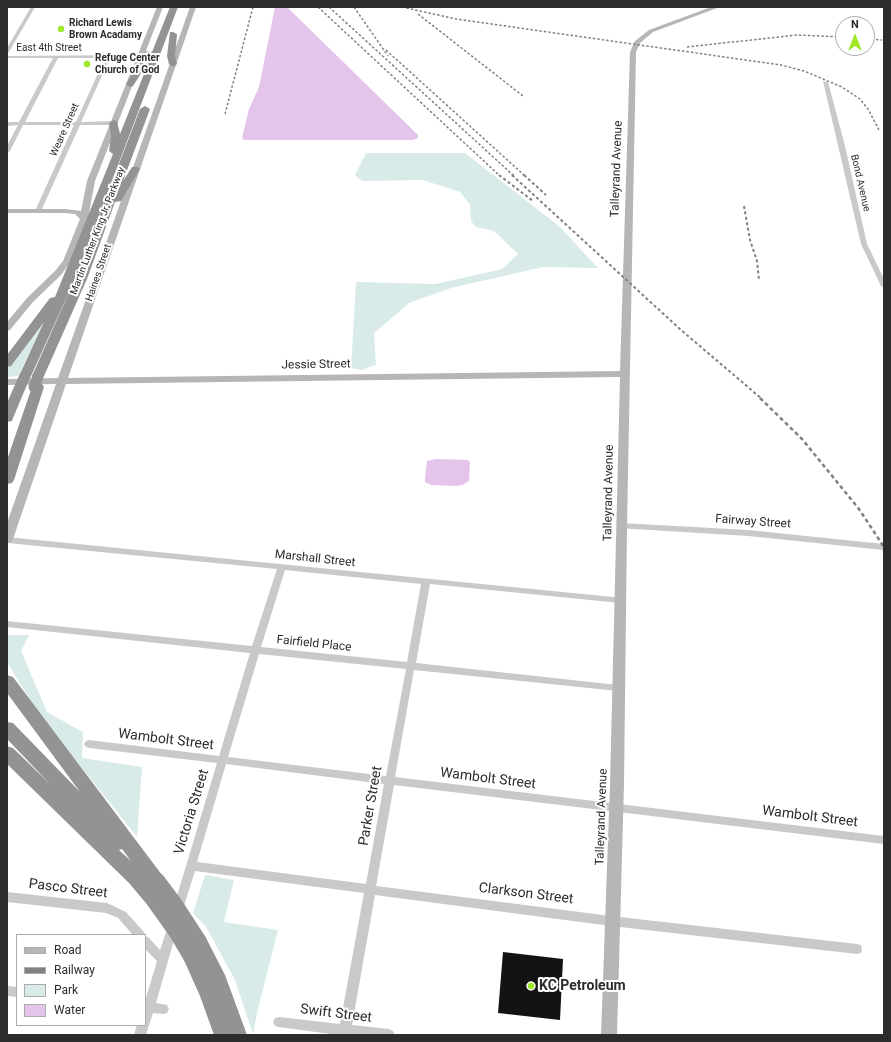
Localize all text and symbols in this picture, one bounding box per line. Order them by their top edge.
north arrow [835,16,875,56]
place label: Richard Lewis Brown Acadamy [69,17,142,40]
text: N [851,18,859,31]
marker: Richard Lewis Brown Acadamy [56,24,66,34]
street label: East 4th Street [16,42,82,54]
place label: Refuge Center Church of God [95,52,160,76]
marker: Refuge Center Church of God [82,59,92,69]
street label: Weare Street [48,102,82,158]
street label: Talleyrand Avenue [608,120,626,218]
street label: Bond Avenue [848,153,872,213]
street label: Martin Luther King Jr. Parkway [68,166,128,296]
street label: Haines Street [84,243,114,303]
street label: Jessie Street [281,357,351,373]
street label: Talleyrand Avenue [601,444,617,542]
street label: Fairway Street [715,512,791,532]
street label: Marshall Street [274,548,356,570]
street label: Fairfield Place [276,633,352,655]
street label: Wambolt Street [117,726,215,754]
street label: Parker Street [356,765,386,847]
street label: Wambolt Street [439,765,537,793]
street label: Victoria Street [171,767,213,857]
street label: Talleyrand Avenue [593,768,611,866]
street label: Wambolt Street [761,803,859,831]
street label: Pasco Street [28,876,108,902]
street label: Clarkson Street [478,880,574,908]
legend [16,934,146,1026]
text: Road [54,943,82,957]
text: Railway [54,963,95,977]
place label: KC Petroleum [539,978,626,994]
marker: KC Petroleum [526,981,536,991]
text: Park [54,983,78,997]
street label: Swift Street [299,1001,373,1027]
text: Water [54,1003,85,1017]

